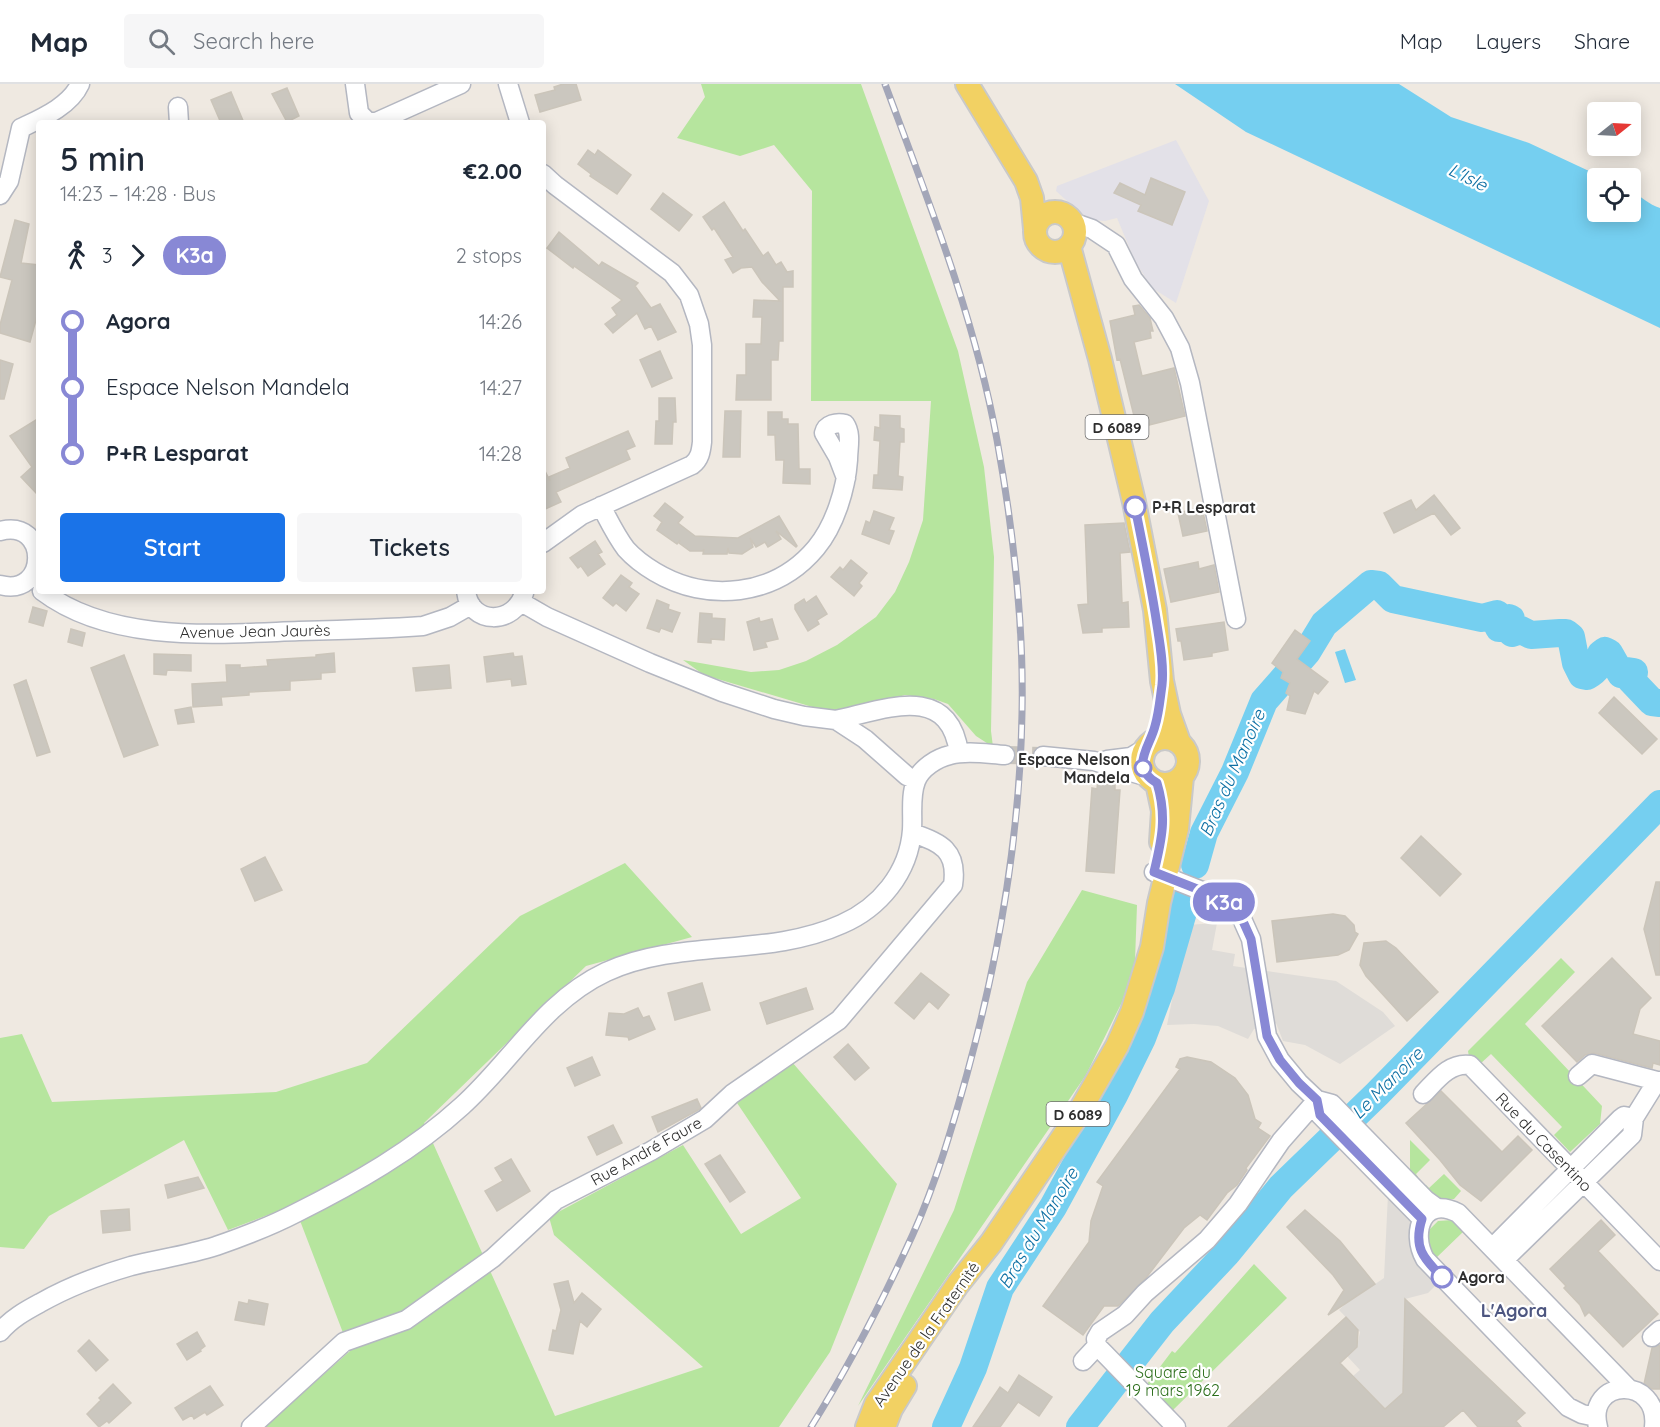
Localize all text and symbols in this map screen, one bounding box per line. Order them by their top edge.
search box [124,14,544,68]
text: Map [30,24,88,59]
icon: search [145,25,178,58]
text: Search here [193,27,315,55]
text: Map [1400,28,1443,54]
text: Layers [1476,28,1541,54]
text: Share [1574,28,1630,54]
north arrow [1587,102,1641,156]
map controls [1587,102,1641,222]
text: 5 min [60,138,145,179]
text: €2.00 [463,157,522,185]
water label: L'Isle [1445,158,1492,196]
button: locate [1587,168,1641,222]
text: 14:23 – 14:28 · Bus [60,181,216,206]
icon: walk [60,239,93,272]
icon: forward [121,239,154,272]
text: K3a [175,242,214,268]
text: 3 [102,243,112,268]
text: 2 stops [456,243,522,268]
text: Agora [106,307,170,335]
text: 14:26 [479,309,522,334]
text: Espace Nelson Mandela [106,373,350,401]
text: 14:27 [480,375,522,400]
road number: D 6089 [1086,415,1148,439]
text: P+R Lesparat [106,439,249,467]
text: 14:28 [479,441,522,466]
marker: P+R Lesparat [1124,496,1146,518]
place label: P+R Lesparat [1152,497,1256,517]
button: Start [60,513,285,582]
button: Tickets [297,513,522,582]
street label: Avenue Jean Jaurès [179,620,331,642]
water label: Bras du Manoire [1194,705,1271,840]
place label: Espace Nelson Mandela [1018,749,1130,787]
marker: Espace Nelson Mandela [1134,759,1152,777]
line badge: K3a [1190,882,1258,922]
text: K3a [1205,889,1243,915]
water label: Le Manoire [1346,1042,1428,1124]
street label: Rue du Casentino [1492,1088,1596,1196]
road number: D 6089 [1046,1102,1110,1126]
street label: Rue André Faure [587,1112,705,1190]
water label: Bras du Manoire [993,1163,1083,1293]
street label: Avenue de la Fraternité [868,1258,984,1410]
marker: Agora [1431,1266,1453,1288]
place label: Agora [1458,1267,1505,1287]
district label: L'Agora [1481,1299,1547,1322]
park label: Square du 19 mars 1962 [1126,1362,1220,1400]

